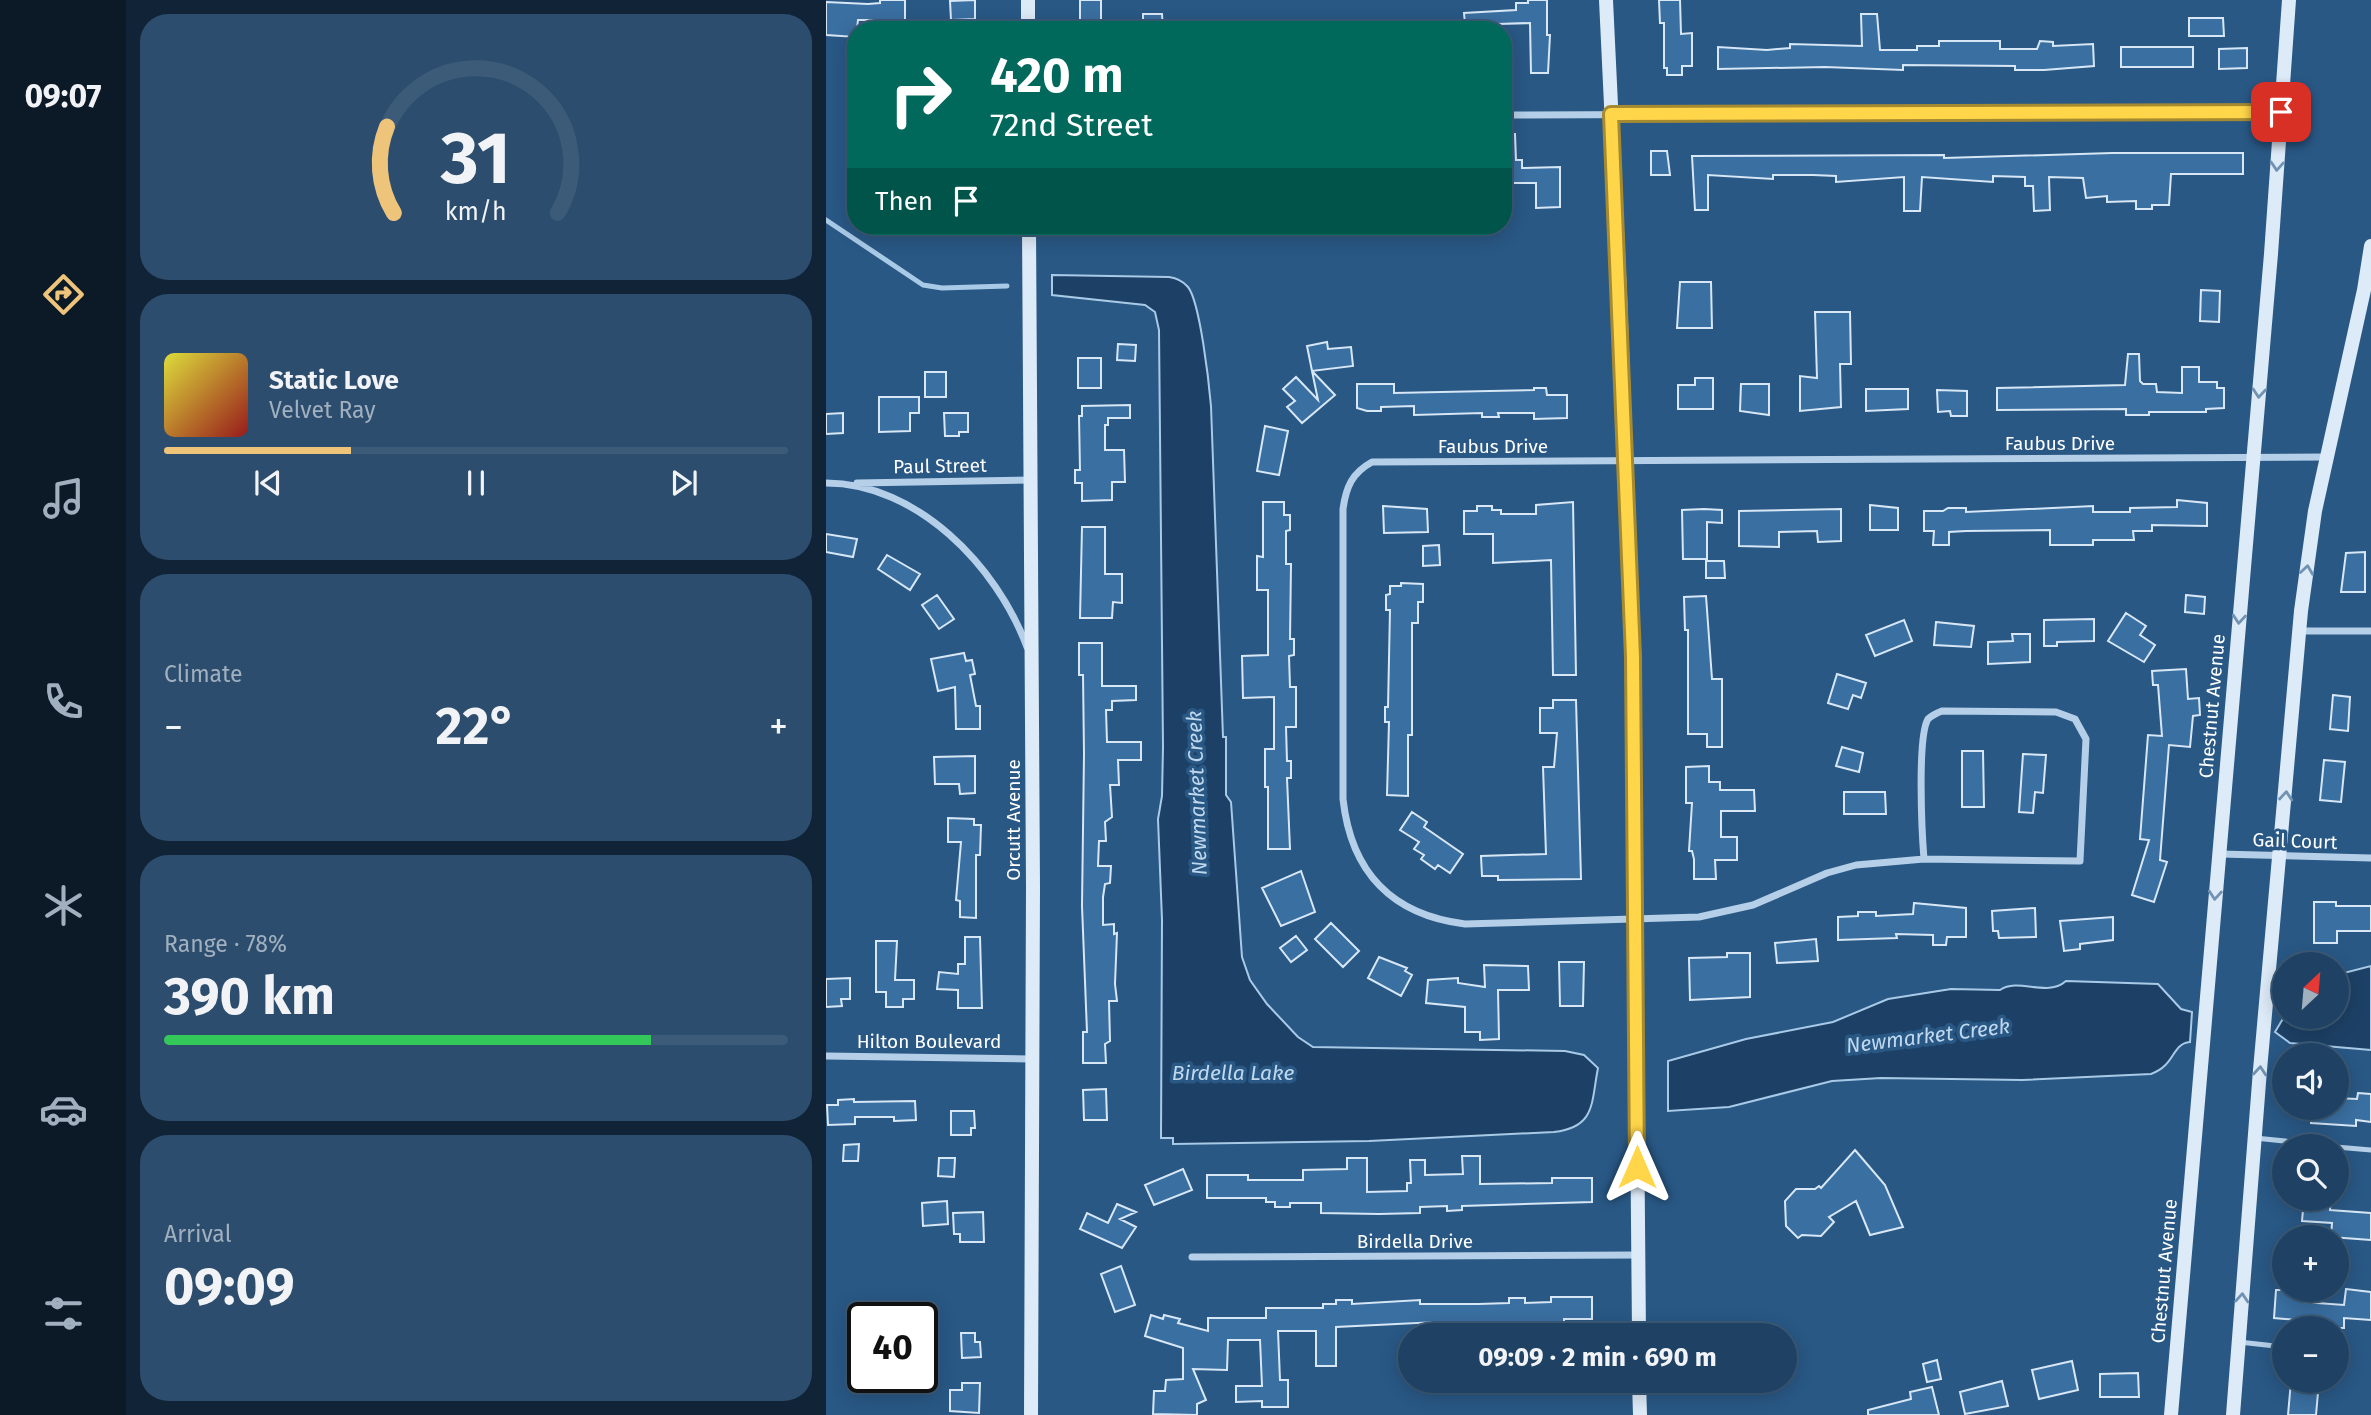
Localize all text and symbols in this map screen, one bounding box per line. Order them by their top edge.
text: 420 m [990,46,1124,105]
icon: right [875,49,966,140]
text: 09:07 [24,77,102,115]
pin [2251,82,2311,142]
icon: arrive [2262,93,2300,131]
text: 72nd Street [990,106,1153,144]
text: 31 [440,115,511,202]
one-way arrow [2270,161,2285,172]
icon: arrive [947,182,985,220]
text: Then [875,186,933,217]
text: km/h [445,197,507,227]
icon: directions [39,270,88,319]
text: Static Love [269,365,399,396]
one-way arrow [2252,387,2267,398]
text: Velvet Ray [269,396,376,424]
street label: Faubus Drive [2005,432,2115,455]
street label: Faubus Drive [1438,435,1548,458]
street label: Paul Street [893,454,987,478]
icon: previous [249,464,287,502]
icon: pause [457,464,495,502]
icon: next [665,464,703,502]
icon: music [39,474,88,523]
one-way arrow [2299,564,2314,575]
one-way arrow [2232,614,2247,625]
street label: Chestnut Avenue [2194,633,2230,779]
text: Climate [164,660,243,688]
icon: phone [39,677,88,726]
text: 22° [436,695,516,758]
text: − [164,704,183,750]
text: + [769,704,788,750]
water label: Newmarket Creek [1181,710,1213,876]
street label: Orcutt Avenue [1002,759,1025,881]
one-way arrow [2278,790,2293,801]
street label: Gail Court [2252,828,2338,854]
icon: climate [39,881,88,930]
one-way arrow [2208,890,2223,901]
text: Range · 78% [164,930,287,958]
north arrow [2272,952,2348,1029]
map controls [2272,952,2349,1393]
text: 390 km [164,965,335,1028]
water label: Newmarket Creek [1845,1013,2011,1059]
street label: Hilton Boulevard [857,1030,1001,1053]
button: sound [2272,1043,2349,1120]
water label: Birdella Lake [1172,1060,1294,1086]
one-way arrow [2252,1065,2267,1076]
icon: car [39,1085,88,1134]
position arrow [1600,1130,1674,1204]
button: search [2272,1134,2349,1211]
street label: Chestnut Avenue [2146,1198,2182,1344]
text: Arrival [164,1220,231,1248]
button: + [2272,1225,2349,1302]
street label: Birdella Drive [1357,1230,1473,1253]
text: 09:09 [164,1255,295,1318]
icon: filters [39,1289,88,1338]
one-way arrow [2235,1292,2250,1303]
speed limit sign: 40 [847,1302,938,1393]
button: − [2272,1316,2349,1393]
text: 09:09 · 2 min · 690 m [1478,1342,1717,1373]

